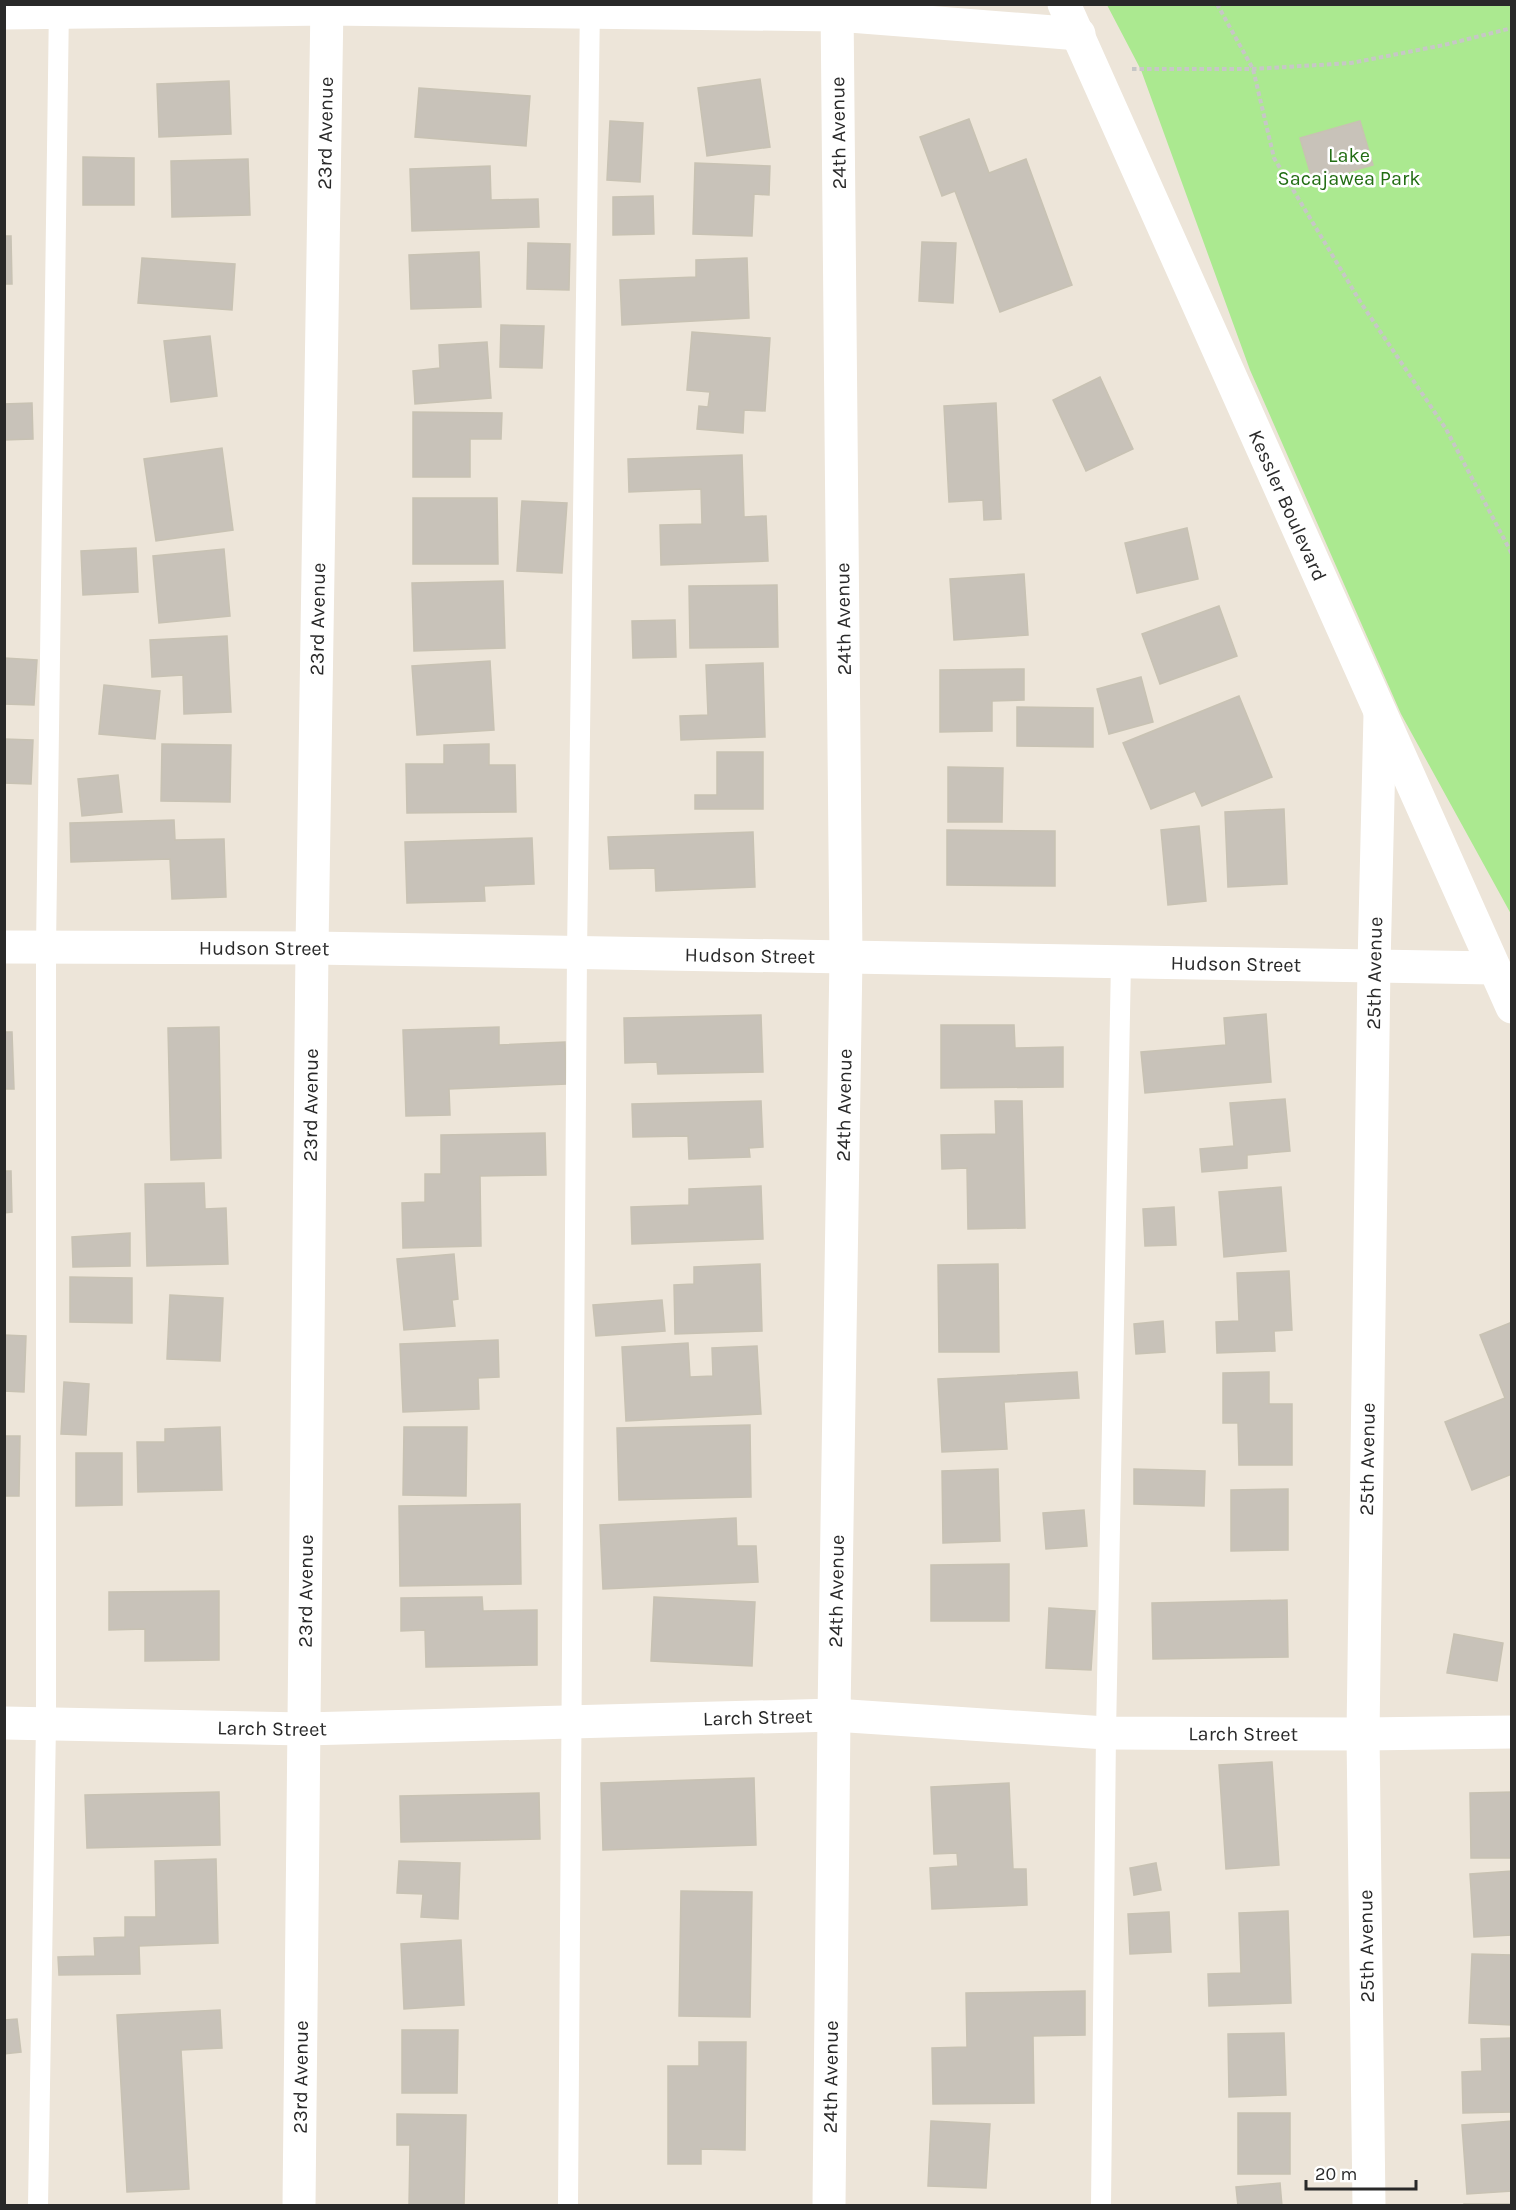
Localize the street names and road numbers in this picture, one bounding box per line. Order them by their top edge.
street label: 23rd Avenue [313,76,338,190]
street label: 24th Avenue [826,76,851,190]
street label: Kessler Boulevard [1244,426,1331,585]
street label: 23rd Avenue [305,562,330,676]
street label: 24th Avenue [831,562,856,676]
street label: 25th Avenue [1362,916,1387,1030]
street label: Hudson Street [199,937,330,960]
street label: Hudson Street [684,943,816,969]
street label: Hudson Street [1170,952,1302,977]
street label: 23rd Avenue [299,1048,323,1162]
street label: 24th Avenue [832,1048,857,1162]
street label: 25th Avenue [1355,1402,1380,1516]
street label: 23rd Avenue [294,1534,318,1648]
street label: 24th Avenue [824,1534,849,1648]
street label: Larch Street [703,1705,813,1730]
street label: Larch Street [217,1716,328,1741]
street label: Larch Street [1188,1722,1299,1746]
street label: 25th Avenue [1354,1889,1379,2003]
street label: 23rd Avenue [289,2020,313,2134]
street label: 24th Avenue [819,2020,843,2134]

